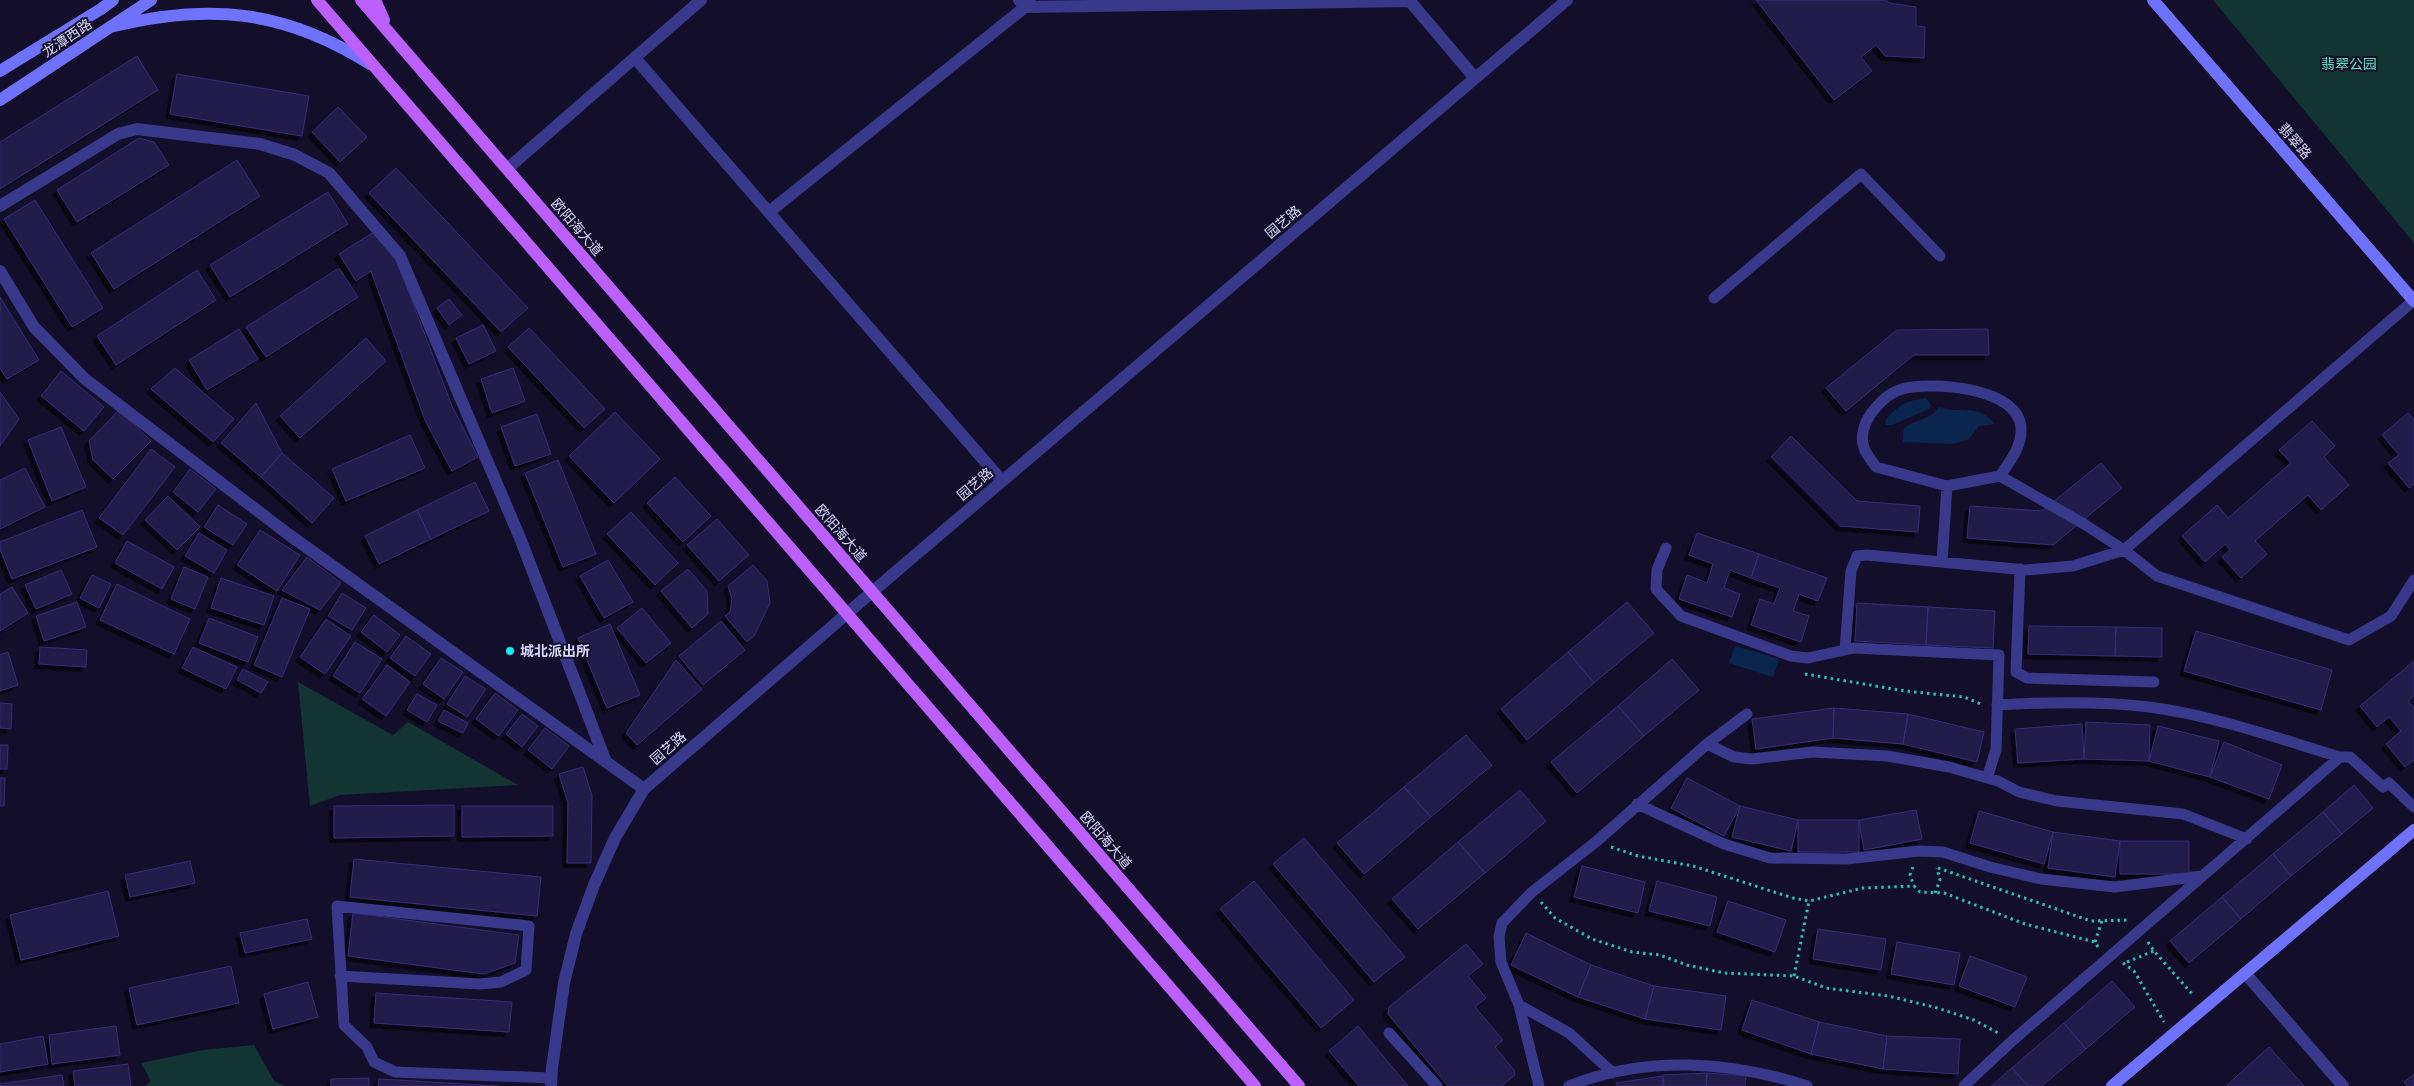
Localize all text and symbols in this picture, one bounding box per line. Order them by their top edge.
street label: 龙潭西路 [39,16,95,60]
park label: 翡翠公园 [2321,56,2377,72]
street label: 翡翠路 [2275,120,2315,162]
street label: 欧阳海大道 [548,195,606,259]
street label: 园艺路 [1262,202,1304,242]
street label: 园艺路 [954,464,996,504]
street label: 欧阳海大道 [812,501,870,565]
place label: 城北派出所 [520,643,590,659]
marker: 城北派出所 [504,645,516,657]
street label: 园艺路 [647,728,689,768]
street label: 欧阳海大道 [1077,808,1135,872]

